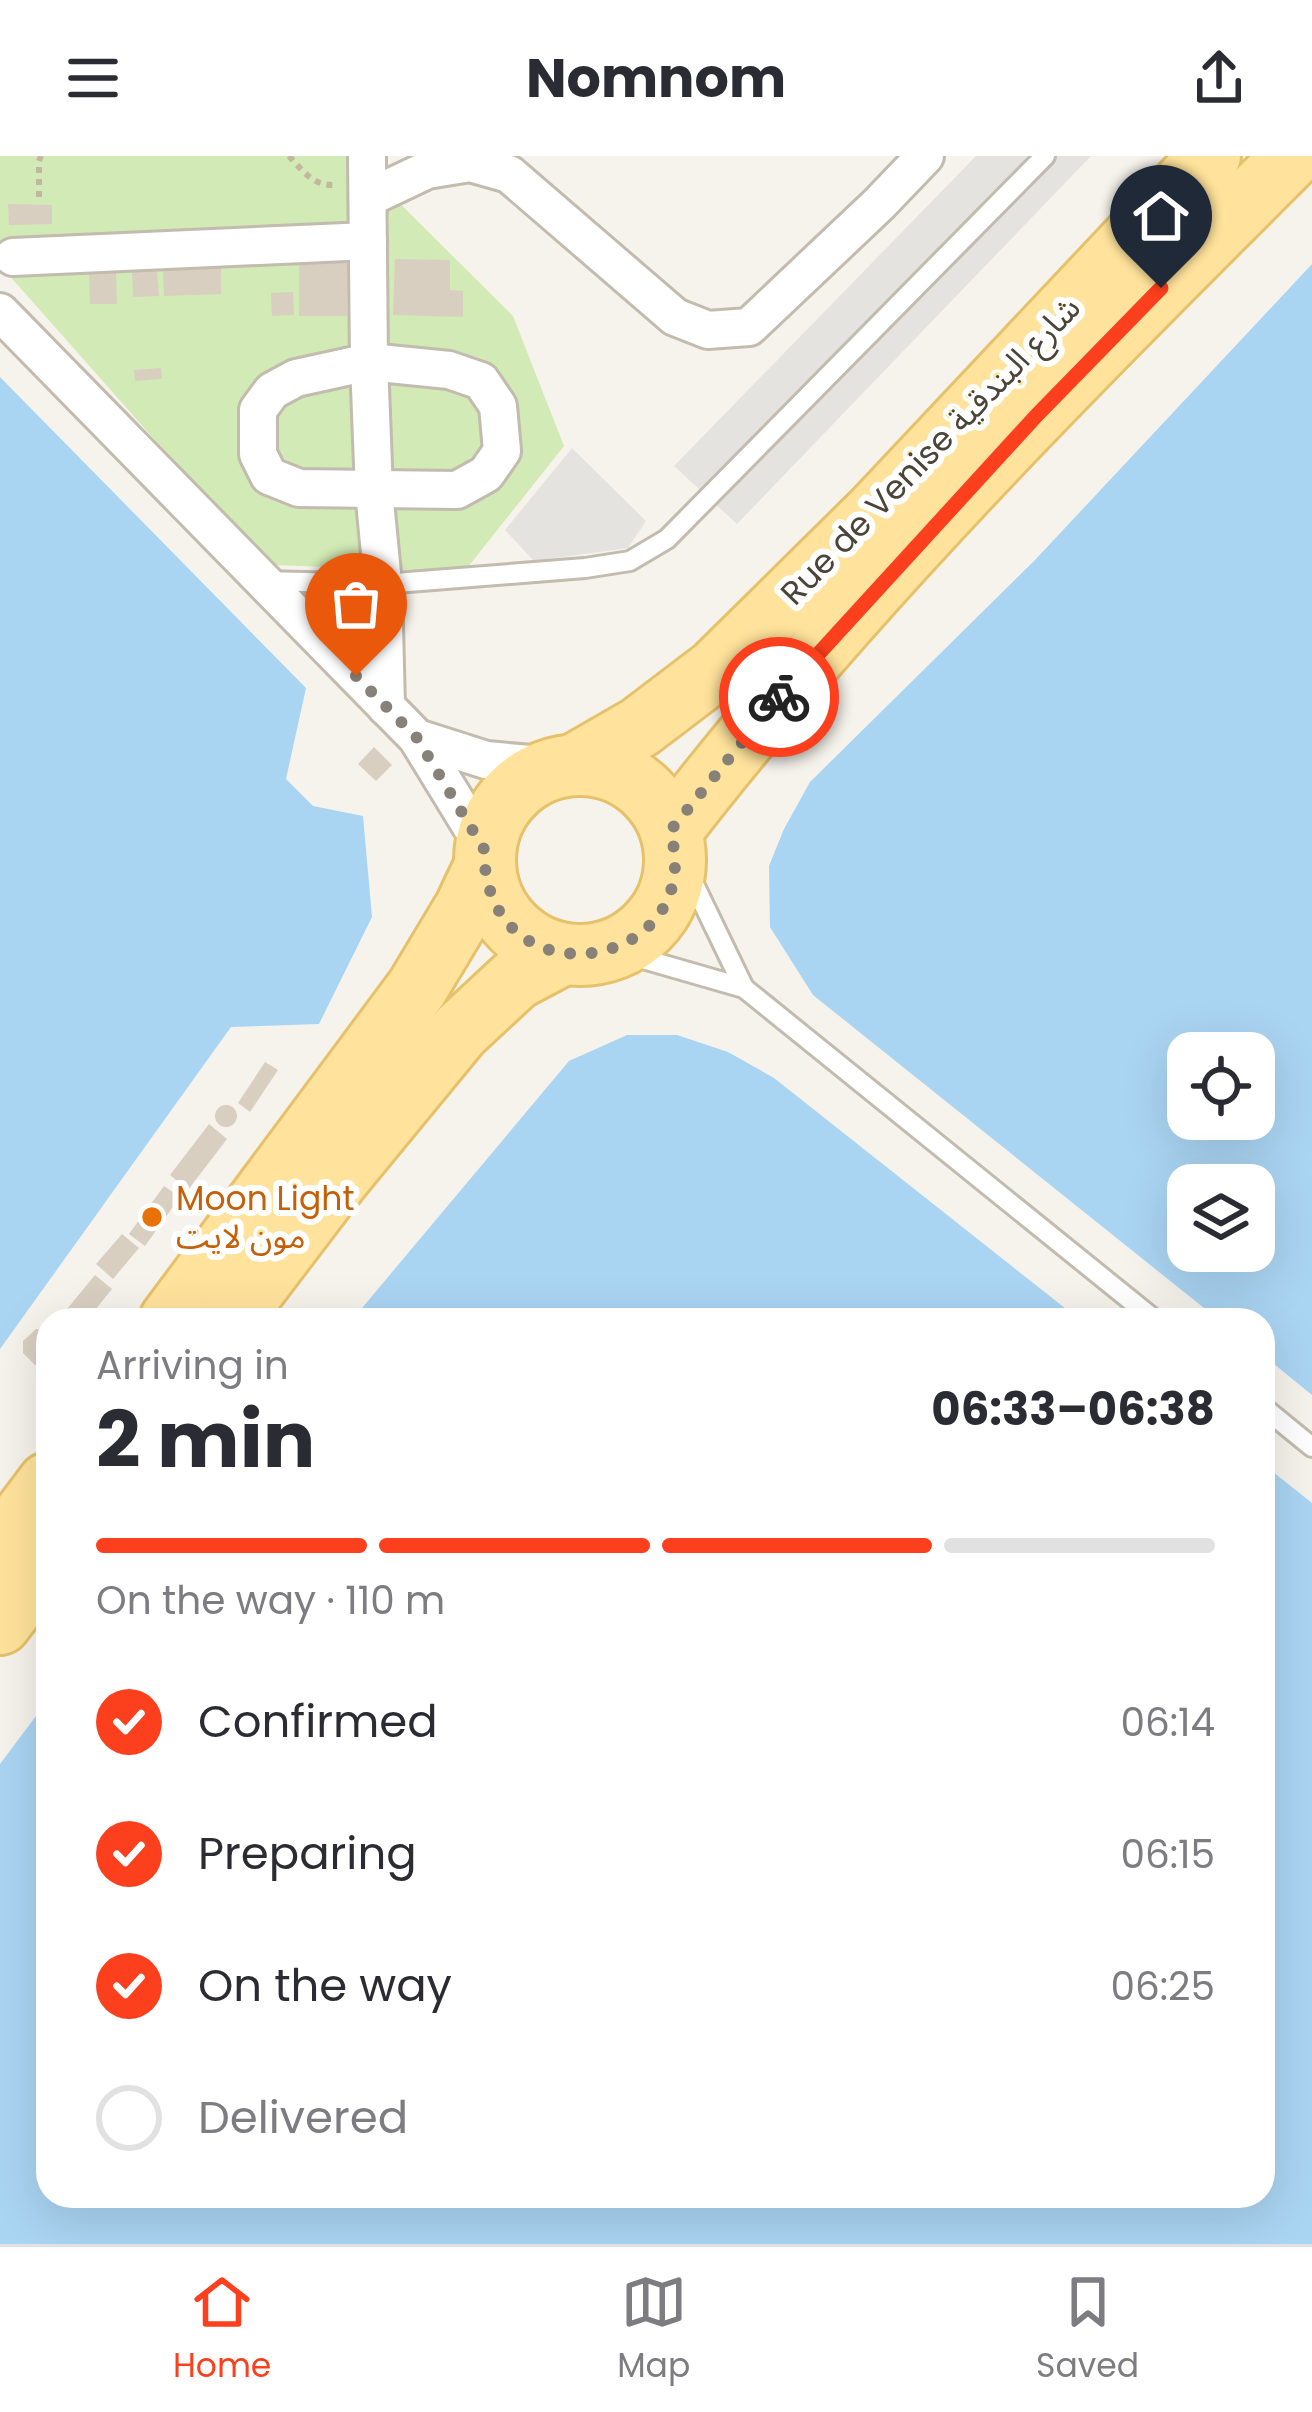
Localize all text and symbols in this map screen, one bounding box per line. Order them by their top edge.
text: Nomnom [526,40,786,116]
icon: menu [60,45,126,111]
icon: share [1186,45,1252,111]
pin [1110,165,1212,288]
icon: home [1128,183,1194,249]
street label: Rue de Venise شارع البندقية [770,285,1092,616]
pin [305,553,407,676]
icon: bag [323,571,389,637]
courier [719,637,839,757]
icon: bike [746,664,812,730]
map controls [1167,1032,1275,1272]
button: locate [1167,1032,1275,1140]
button: layers [1167,1164,1275,1272]
place label: Moon Light مون لايت [176,1175,354,1260]
marker: Moon Light مون لايت [139,1204,165,1230]
text: Arriving in [96,1338,289,1393]
text: 06:33–06:38 [931,1378,1215,1441]
text: 2 min [96,1385,315,1494]
text: On the way · 110 m [96,1573,445,1628]
icon: check [96,1689,162,1755]
text: Confirmed [198,1690,438,1753]
text: 06:14 [1120,1695,1215,1750]
icon: check [96,1821,162,1887]
text: Preparing [198,1822,417,1885]
text: 06:15 [1120,1827,1215,1882]
icon: check [96,1953,162,2019]
text: On the way [198,1954,452,2017]
text: 06:25 [1111,1959,1215,2014]
text: Delivered [198,2086,408,2149]
tab: Home [173,2269,271,2391]
tab: Map [617,2269,690,2391]
tab: Saved [1036,2269,1139,2391]

